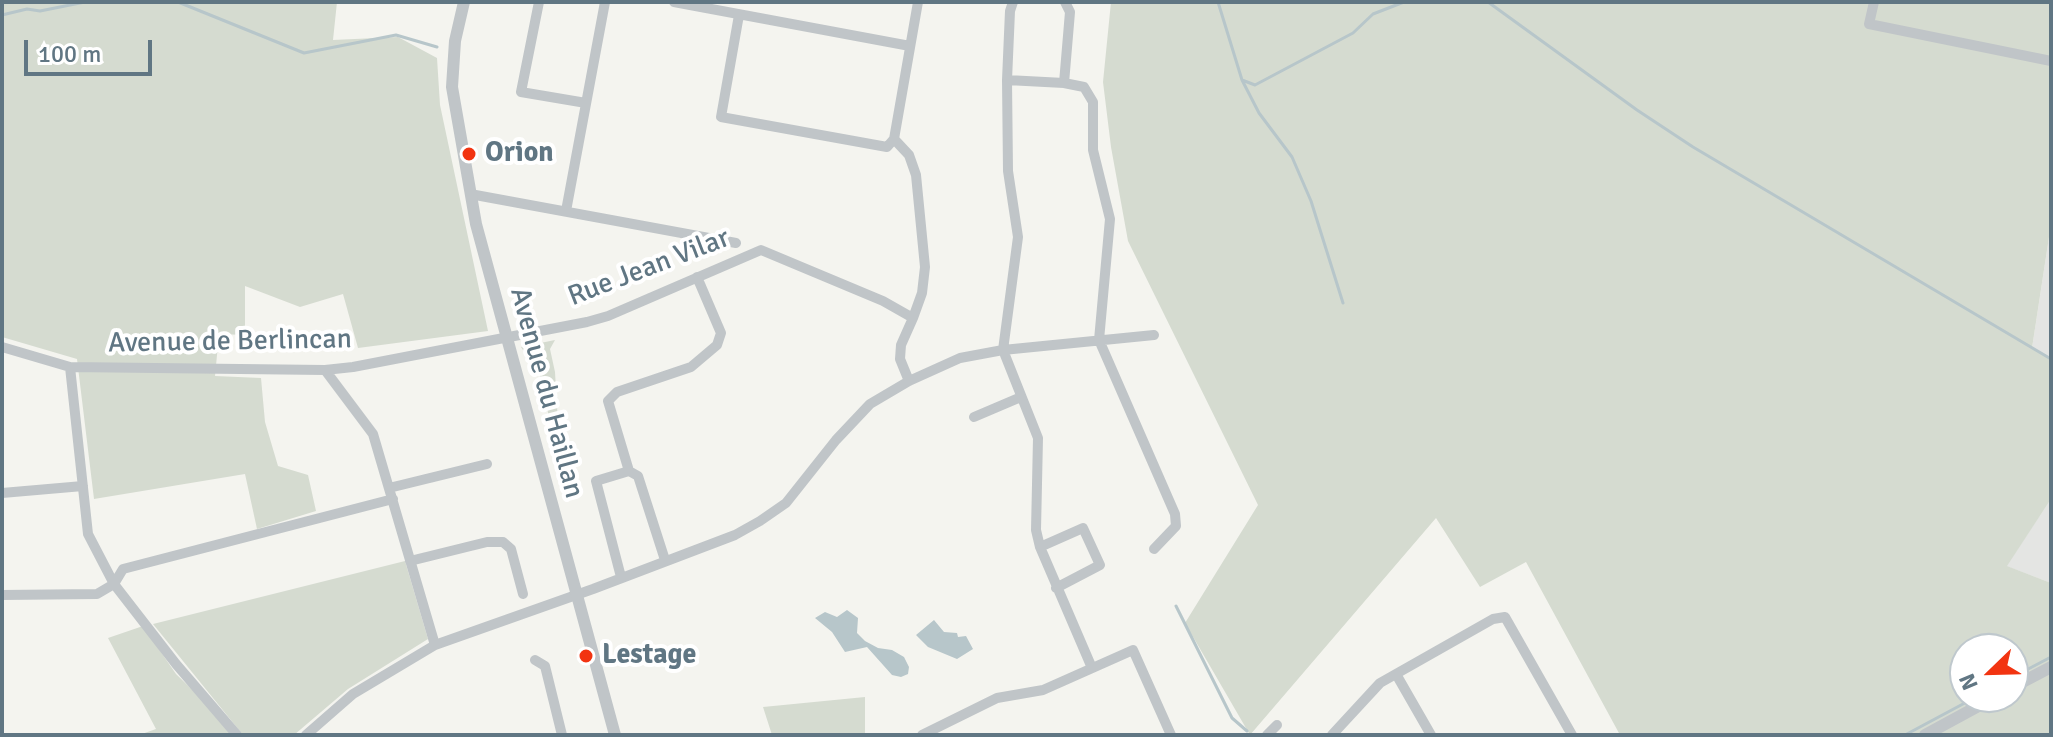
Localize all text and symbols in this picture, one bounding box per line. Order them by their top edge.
scale bar [28,24,156,74]
text: 100 m [38,39,101,69]
place label: Orion [485,137,554,171]
marker: Orion [460,145,478,163]
street label: Rue Jean Vilar [564,222,734,314]
street label: Avenue du Haillan [502,284,590,502]
street label: Avenue de Berlincan [108,323,352,361]
north arrow [1949,633,2029,713]
place label: Lestage [602,639,696,673]
marker: Lestage [577,647,595,665]
text: N [1953,669,1984,694]

